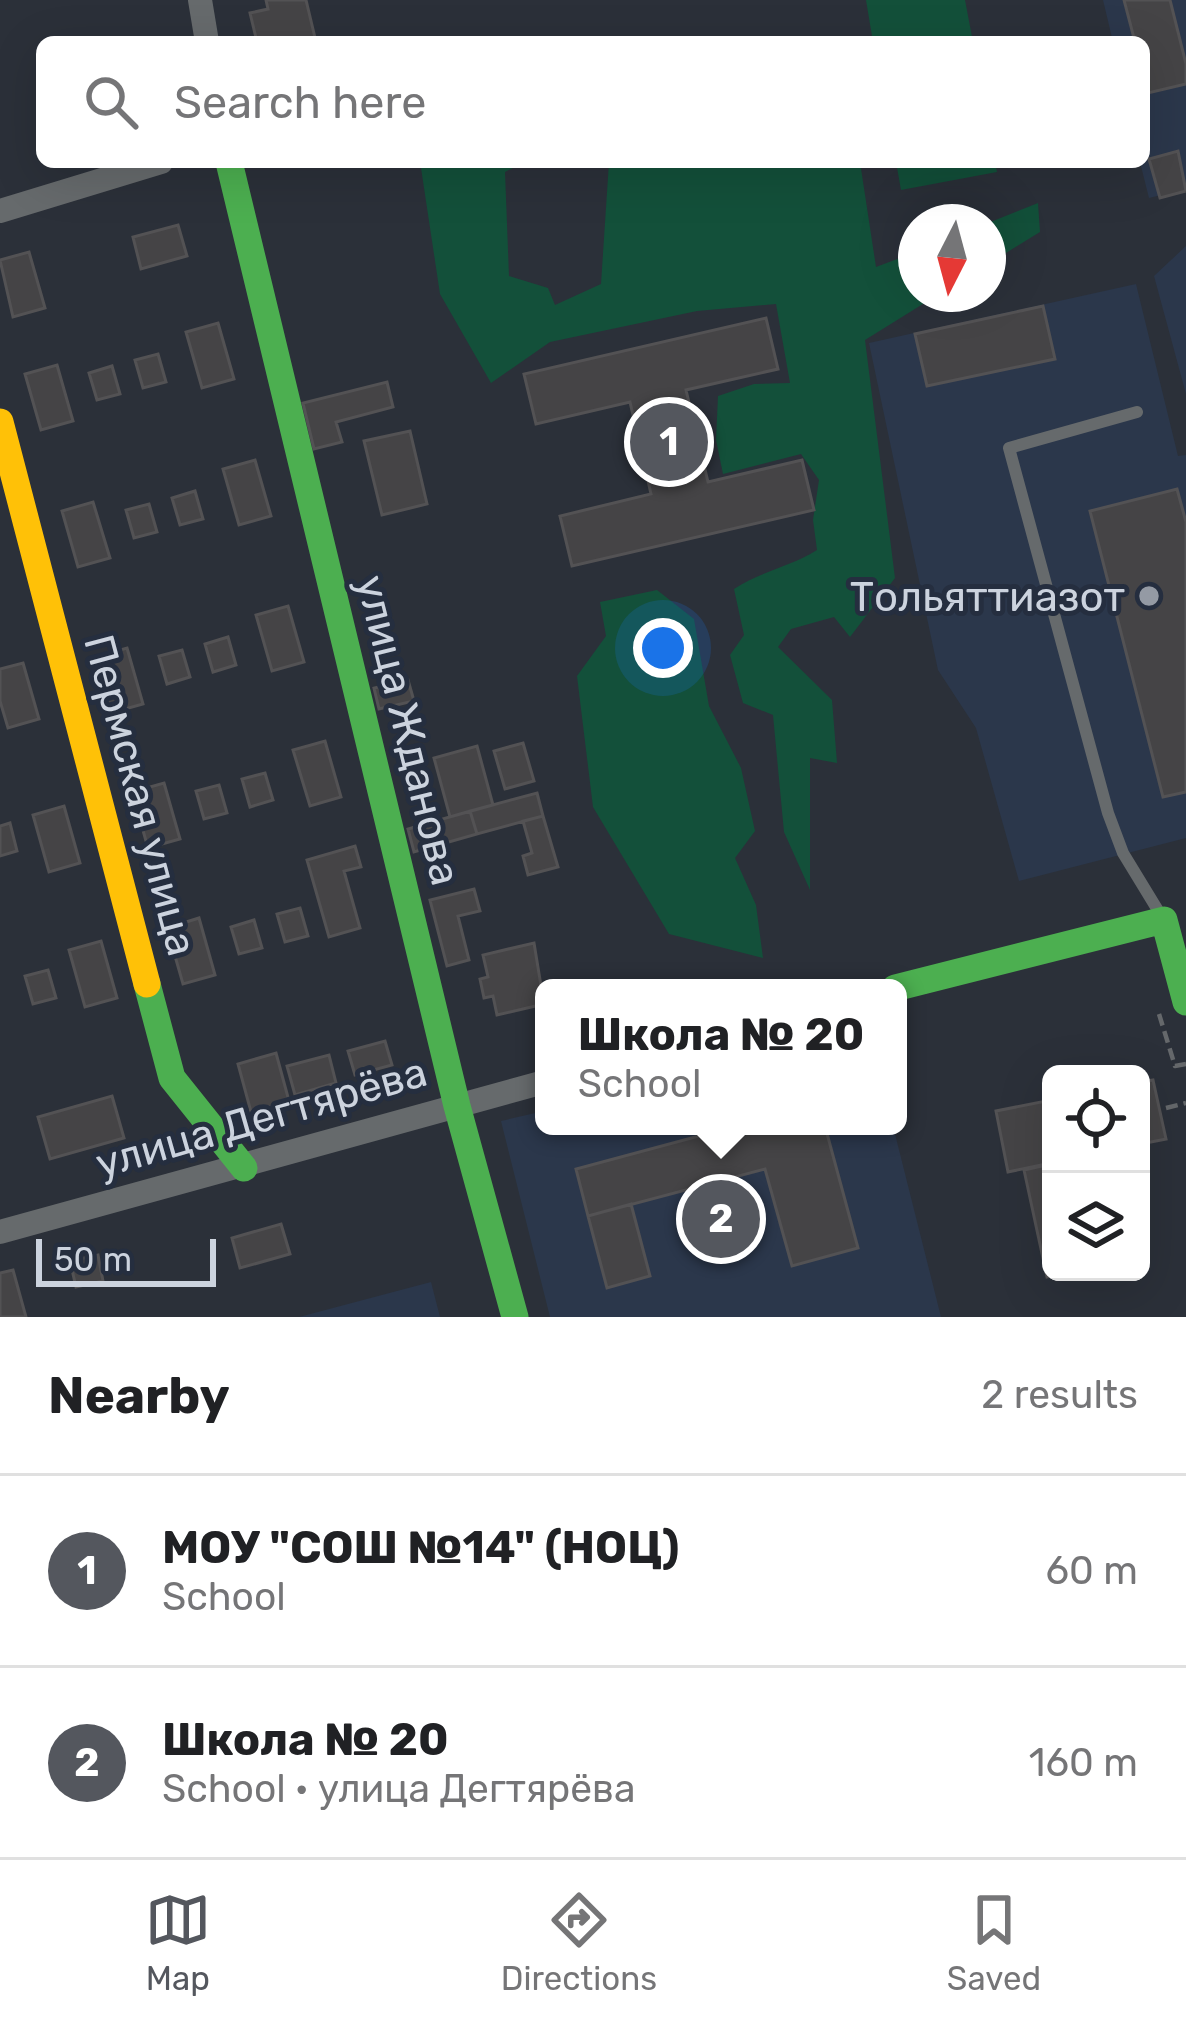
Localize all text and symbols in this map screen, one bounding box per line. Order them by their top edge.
search box [36,36,1150,168]
icon: search [78,69,144,135]
text: Search here [174,76,426,129]
north arrow [898,204,1006,312]
pin: 1 [630,397,708,487]
street label: улица Жданова [345,570,471,890]
place label: Тольяттиазот [850,572,1125,622]
marker: Тольяттиазот [1136,583,1162,609]
your location [633,618,693,678]
street label: Пермская улица [73,629,207,961]
popup [535,979,907,1135]
text: Школа № 20 [578,1008,864,1061]
street label: улица Дегтярёва [90,1047,433,1189]
text: School [578,1061,702,1107]
map controls [1042,1065,1150,1281]
button: locate [1042,1065,1150,1173]
button: layers [1042,1173,1150,1281]
pin: 2 [682,1174,760,1264]
scale bar [36,1233,216,1286]
text: 50 m [54,1240,132,1279]
text: Nearby [48,1365,230,1426]
text: 2 results [981,1372,1138,1418]
text: МОУ "СОШ №14" (НОЦ) [162,1521,680,1574]
text: 1 [77,1548,97,1594]
text: 60 m [1045,1548,1138,1594]
text: School [162,1574,286,1620]
text: Школа № 20 [162,1713,449,1766]
text: 2 [74,1740,100,1786]
text: 160 m [1029,1740,1138,1786]
text: School · улица Дегтярёва [162,1766,635,1812]
tab: Map [145,1887,211,1998]
tab: Directions [501,1887,657,1998]
tab: Saved [947,1887,1041,1998]

